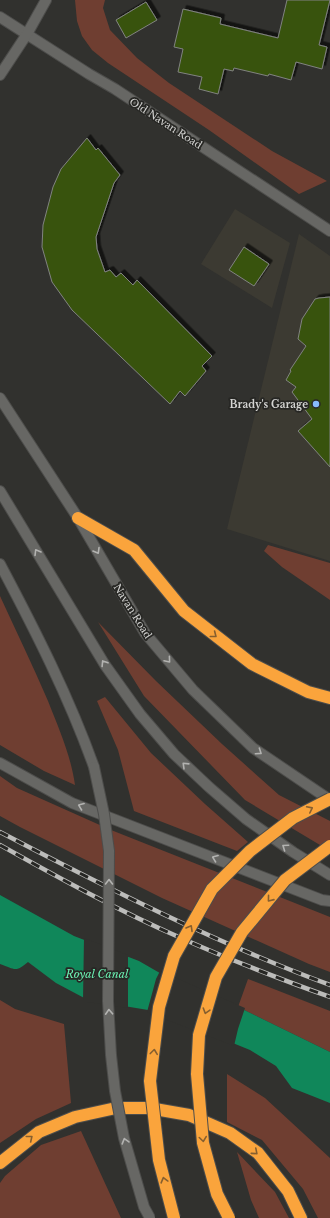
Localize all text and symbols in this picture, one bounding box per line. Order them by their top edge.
street label: Old Navan Road [127,95,205,152]
place label: Brady's Garage [230,398,308,411]
marker: Brady's Garage [311,399,321,409]
one-way arrow [93,547,100,554]
one-way arrow [34,549,41,556]
street label: Navan Road [111,582,155,641]
one-way arrow [210,630,217,637]
one-way arrow [163,655,170,663]
one-way arrow [101,660,109,667]
one-way arrow [255,748,262,755]
one-way arrow [182,762,190,769]
one-way arrow [77,803,84,811]
one-way arrow [306,806,313,814]
one-way arrow [283,845,290,852]
one-way arrow [212,854,219,862]
one-way arrow [105,879,113,885]
one-way arrow [267,894,274,901]
one-way arrow [185,925,192,932]
water label: Royal Canal [65,967,129,981]
one-way arrow [202,1007,211,1014]
one-way arrow [104,1009,113,1015]
one-way arrow [149,1049,158,1055]
one-way arrow [26,1136,33,1143]
one-way arrow [198,1136,207,1142]
one-way arrow [121,1138,130,1145]
one-way arrow [250,1147,258,1154]
one-way arrow [160,1177,169,1184]

